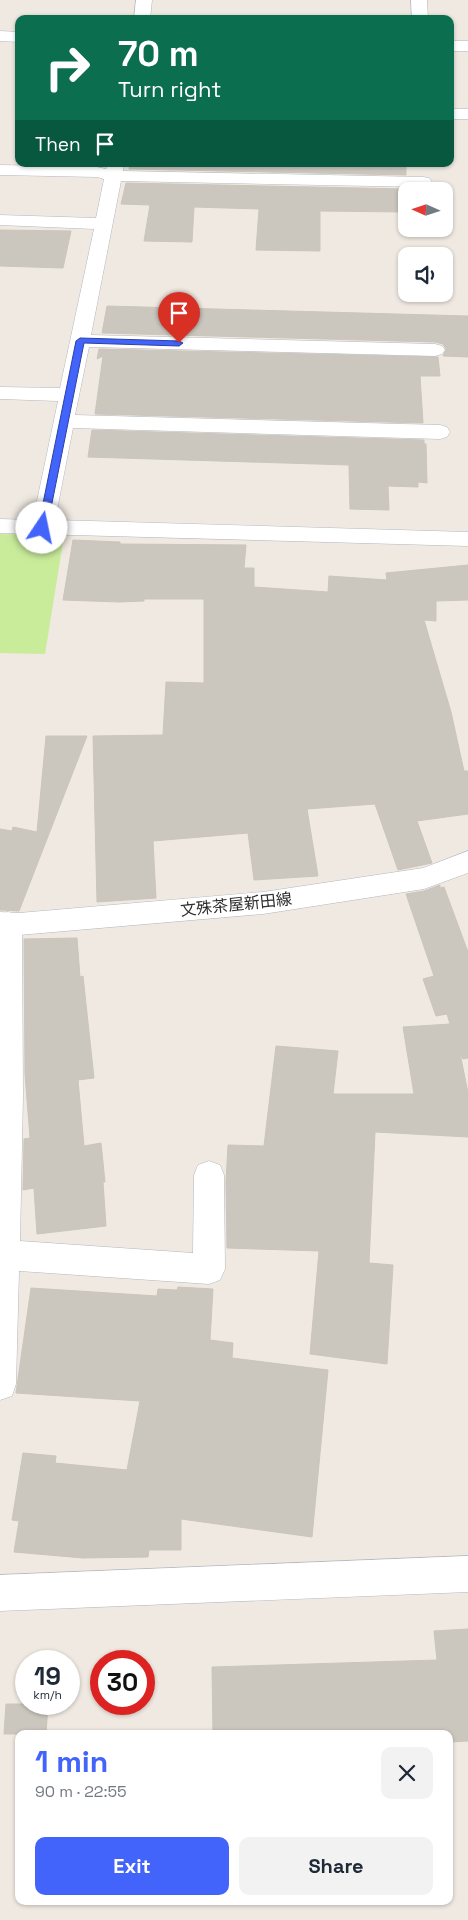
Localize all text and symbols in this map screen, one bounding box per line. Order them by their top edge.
text: 70 m [118,32,199,76]
icon: right [35,35,100,100]
text: Turn right [118,75,221,103]
icon: arrive [91,130,119,158]
text: Then [35,132,81,157]
north arrow [398,182,452,238]
map controls [398,182,453,302]
button: sound [398,247,453,302]
pin [158,292,200,343]
icon: arrive [165,299,193,327]
position arrow [15,501,67,553]
street label: 文殊茶屋新田線 [179,888,293,921]
speed limit sign: 30 [90,1650,155,1715]
text: 19 [34,1660,61,1692]
text: km/h [33,1687,62,1703]
text: 1 min [35,1742,108,1781]
button: close [381,1747,433,1799]
text: 90 m · 22:55 [35,1781,127,1802]
button: Exit [35,1837,229,1895]
button: Share [239,1837,433,1895]

